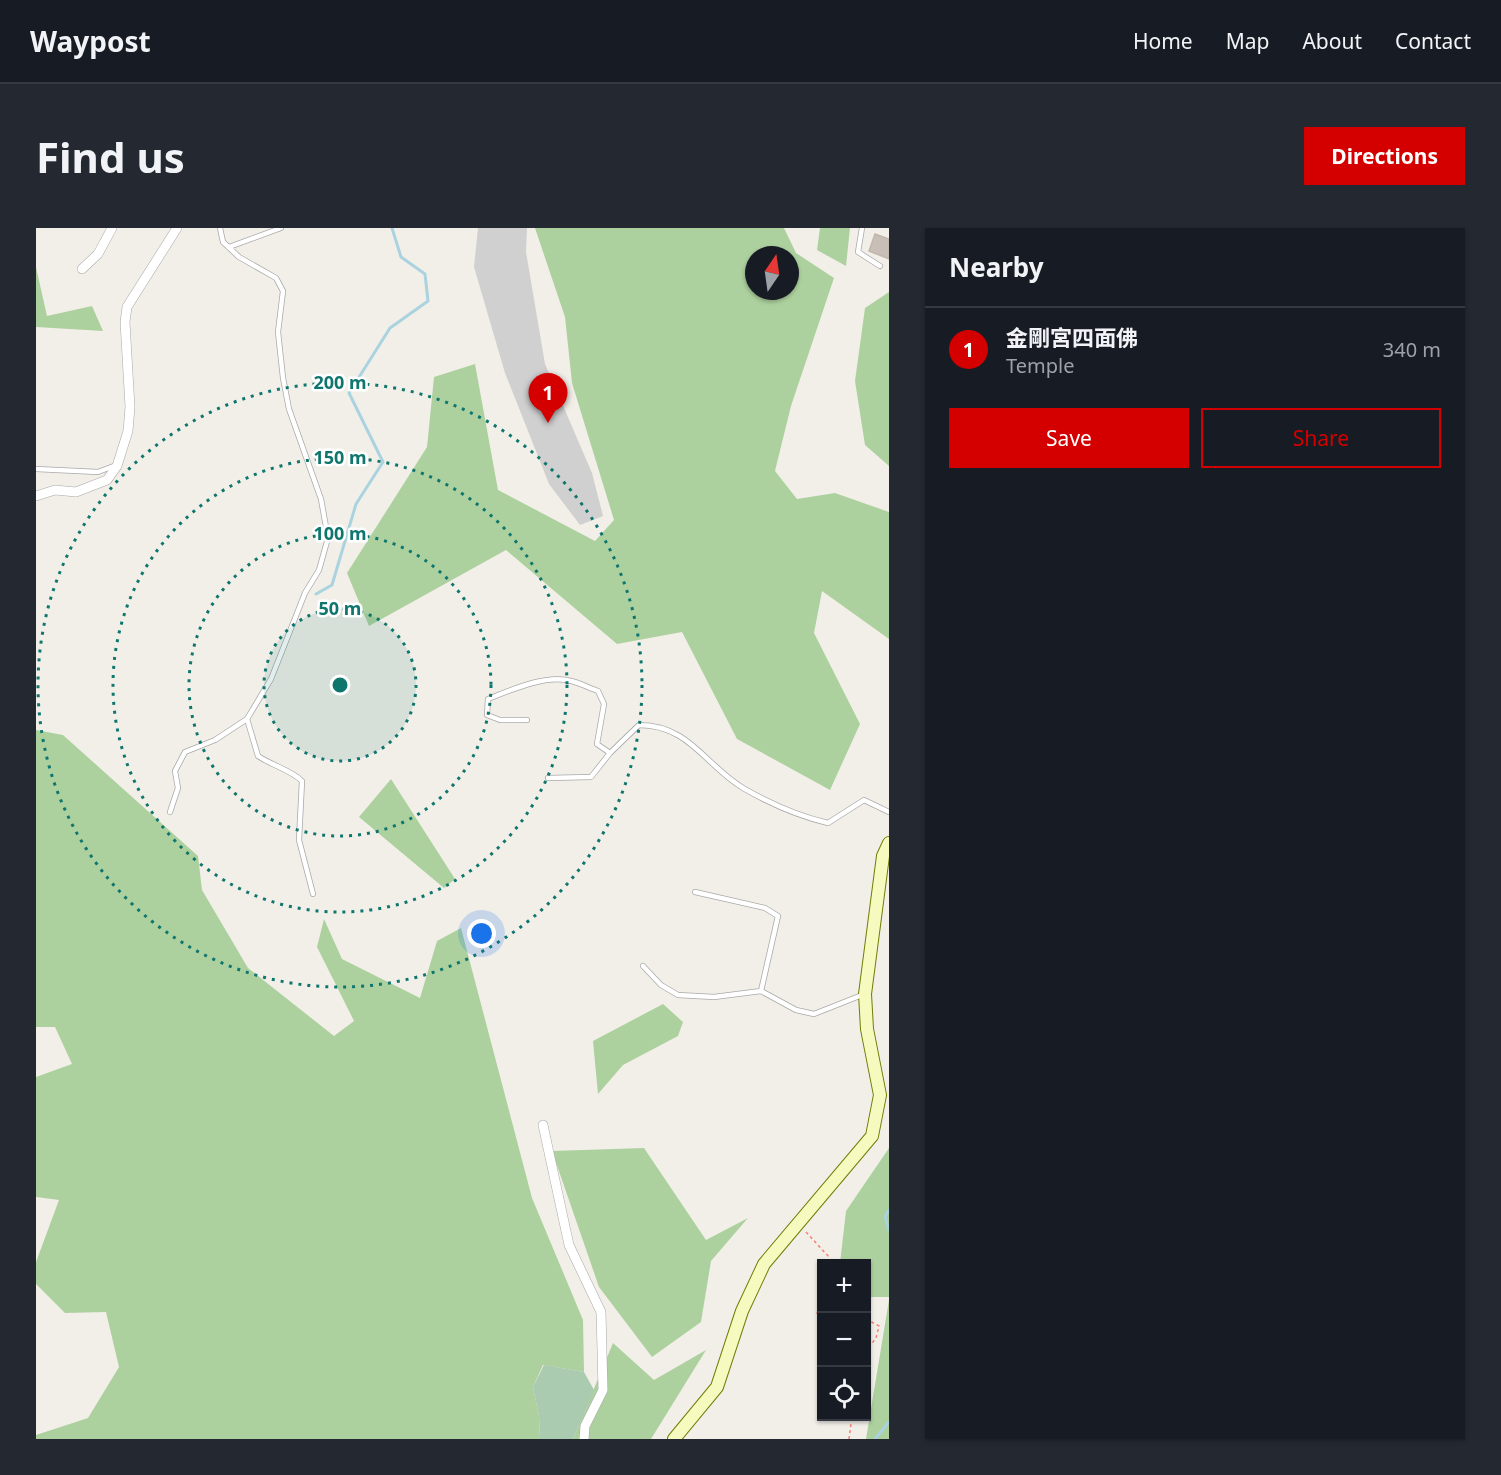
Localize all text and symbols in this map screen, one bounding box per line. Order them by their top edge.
text: Waypost [30,22,151,60]
text: Home [1133,27,1193,55]
text: Map [1226,27,1269,55]
text: About [1302,27,1362,55]
text: Contact [1395,27,1471,55]
button: Directions [1304,127,1465,185]
text: Find us [36,128,185,185]
north arrow [745,246,799,300]
text: Nearby [949,249,1044,285]
text: 金剛宮四面佛 [1006,322,1138,352]
text: 1 [963,336,974,363]
text: 340 m [1383,336,1441,363]
text: Temple [1006,352,1074,379]
text: 200 m [313,370,367,394]
pin: 1 [528,374,568,423]
button: Save [949,408,1189,468]
button: Share [1201,408,1441,468]
text: 150 m [313,445,367,469]
text: 100 m [313,521,367,545]
text: 50 m [319,596,361,620]
centre of rings [330,675,350,695]
your location [467,919,496,948]
map controls [817,1259,871,1421]
button: + [817,1259,871,1313]
button: − [817,1313,871,1367]
button: locate [817,1367,871,1421]

